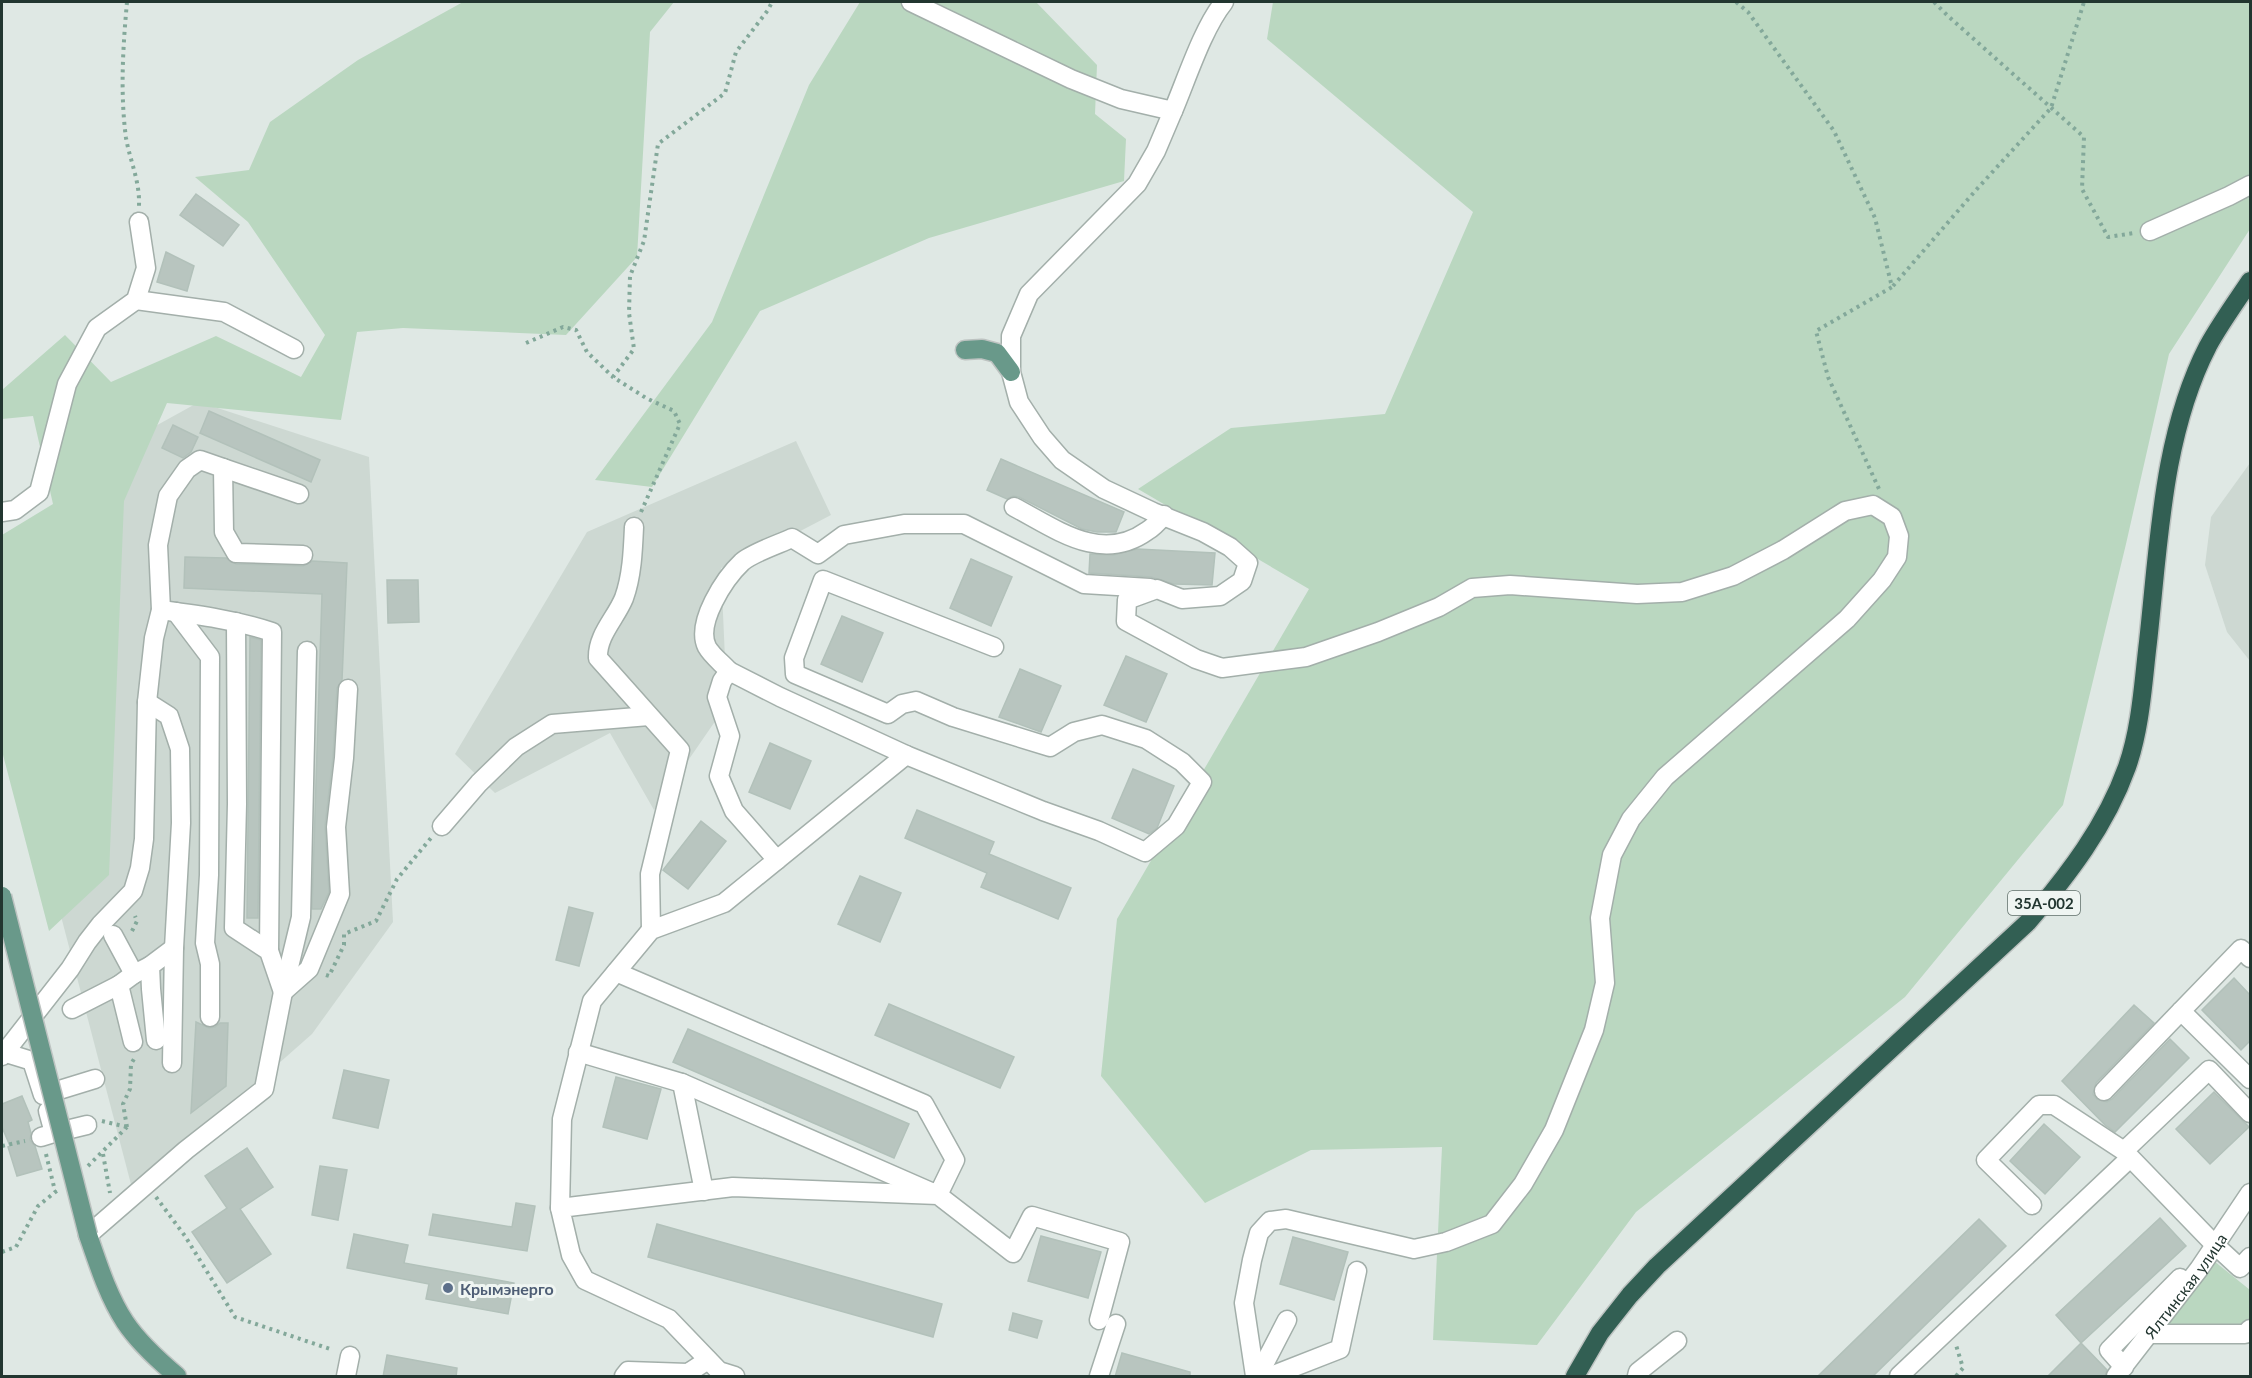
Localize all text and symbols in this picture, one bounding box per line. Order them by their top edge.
road number: 35А-002 [2008,891,2080,915]
street label: Ялтинская улица [2139,1229,2230,1342]
place label: Крымэнерго [460,1279,554,1298]
marker: Крымэнерго [441,1281,455,1295]

